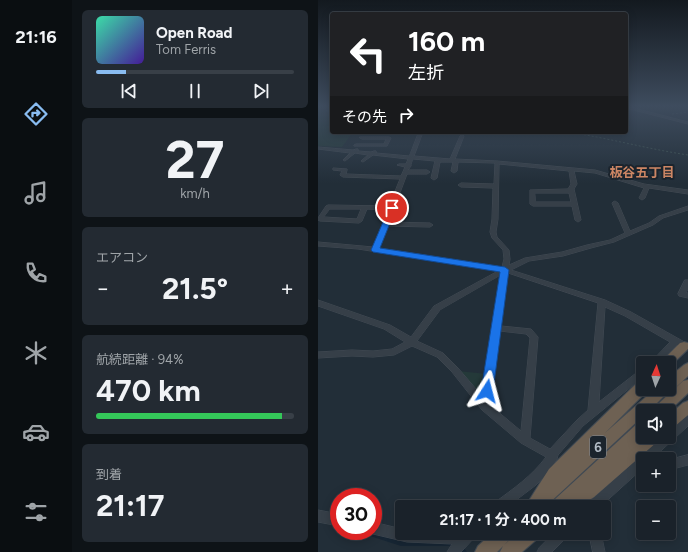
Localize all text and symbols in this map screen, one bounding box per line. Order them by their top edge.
text: Open Road [156,24,233,42]
text: 160 m [408,24,485,58]
text: 21:16 [15,26,57,48]
icon: left [342,28,394,80]
text: Tom Ferris [156,42,216,57]
text: 左折 [408,62,444,84]
icon: previous [118,80,140,102]
icon: pause [184,80,206,102]
icon: next [250,80,272,102]
icon: directions [22,100,50,128]
icon: right [395,104,417,126]
text: その先 [342,108,387,126]
text: 27 [165,129,225,191]
district label: 板谷五丁目 [609,165,675,180]
icon: music [22,179,50,207]
text: km/h [180,186,210,201]
pin [375,191,409,225]
icon: arrive [381,197,403,219]
text: エアコン [96,250,148,265]
icon: phone [22,259,50,287]
text: 21.5° [162,270,228,307]
text: − [96,275,110,302]
text: + [280,275,294,302]
icon: climate [22,339,50,367]
text: 航続距離 · 94% [96,352,183,367]
north arrow [636,356,676,396]
map controls [636,356,676,540]
position arrow [466,370,508,412]
text: 470 km [96,372,201,409]
button: sound [636,404,676,444]
icon: car [22,418,50,446]
road number: 6 [590,436,606,458]
button: + [636,452,676,492]
text: 到着 [96,467,122,482]
text: 21:17 [96,487,164,524]
speed limit sign: 30 [330,488,382,540]
icon: filters [22,498,50,526]
button: − [636,500,676,540]
text: 21:17 · 1 分 · 400 m [440,511,566,529]

